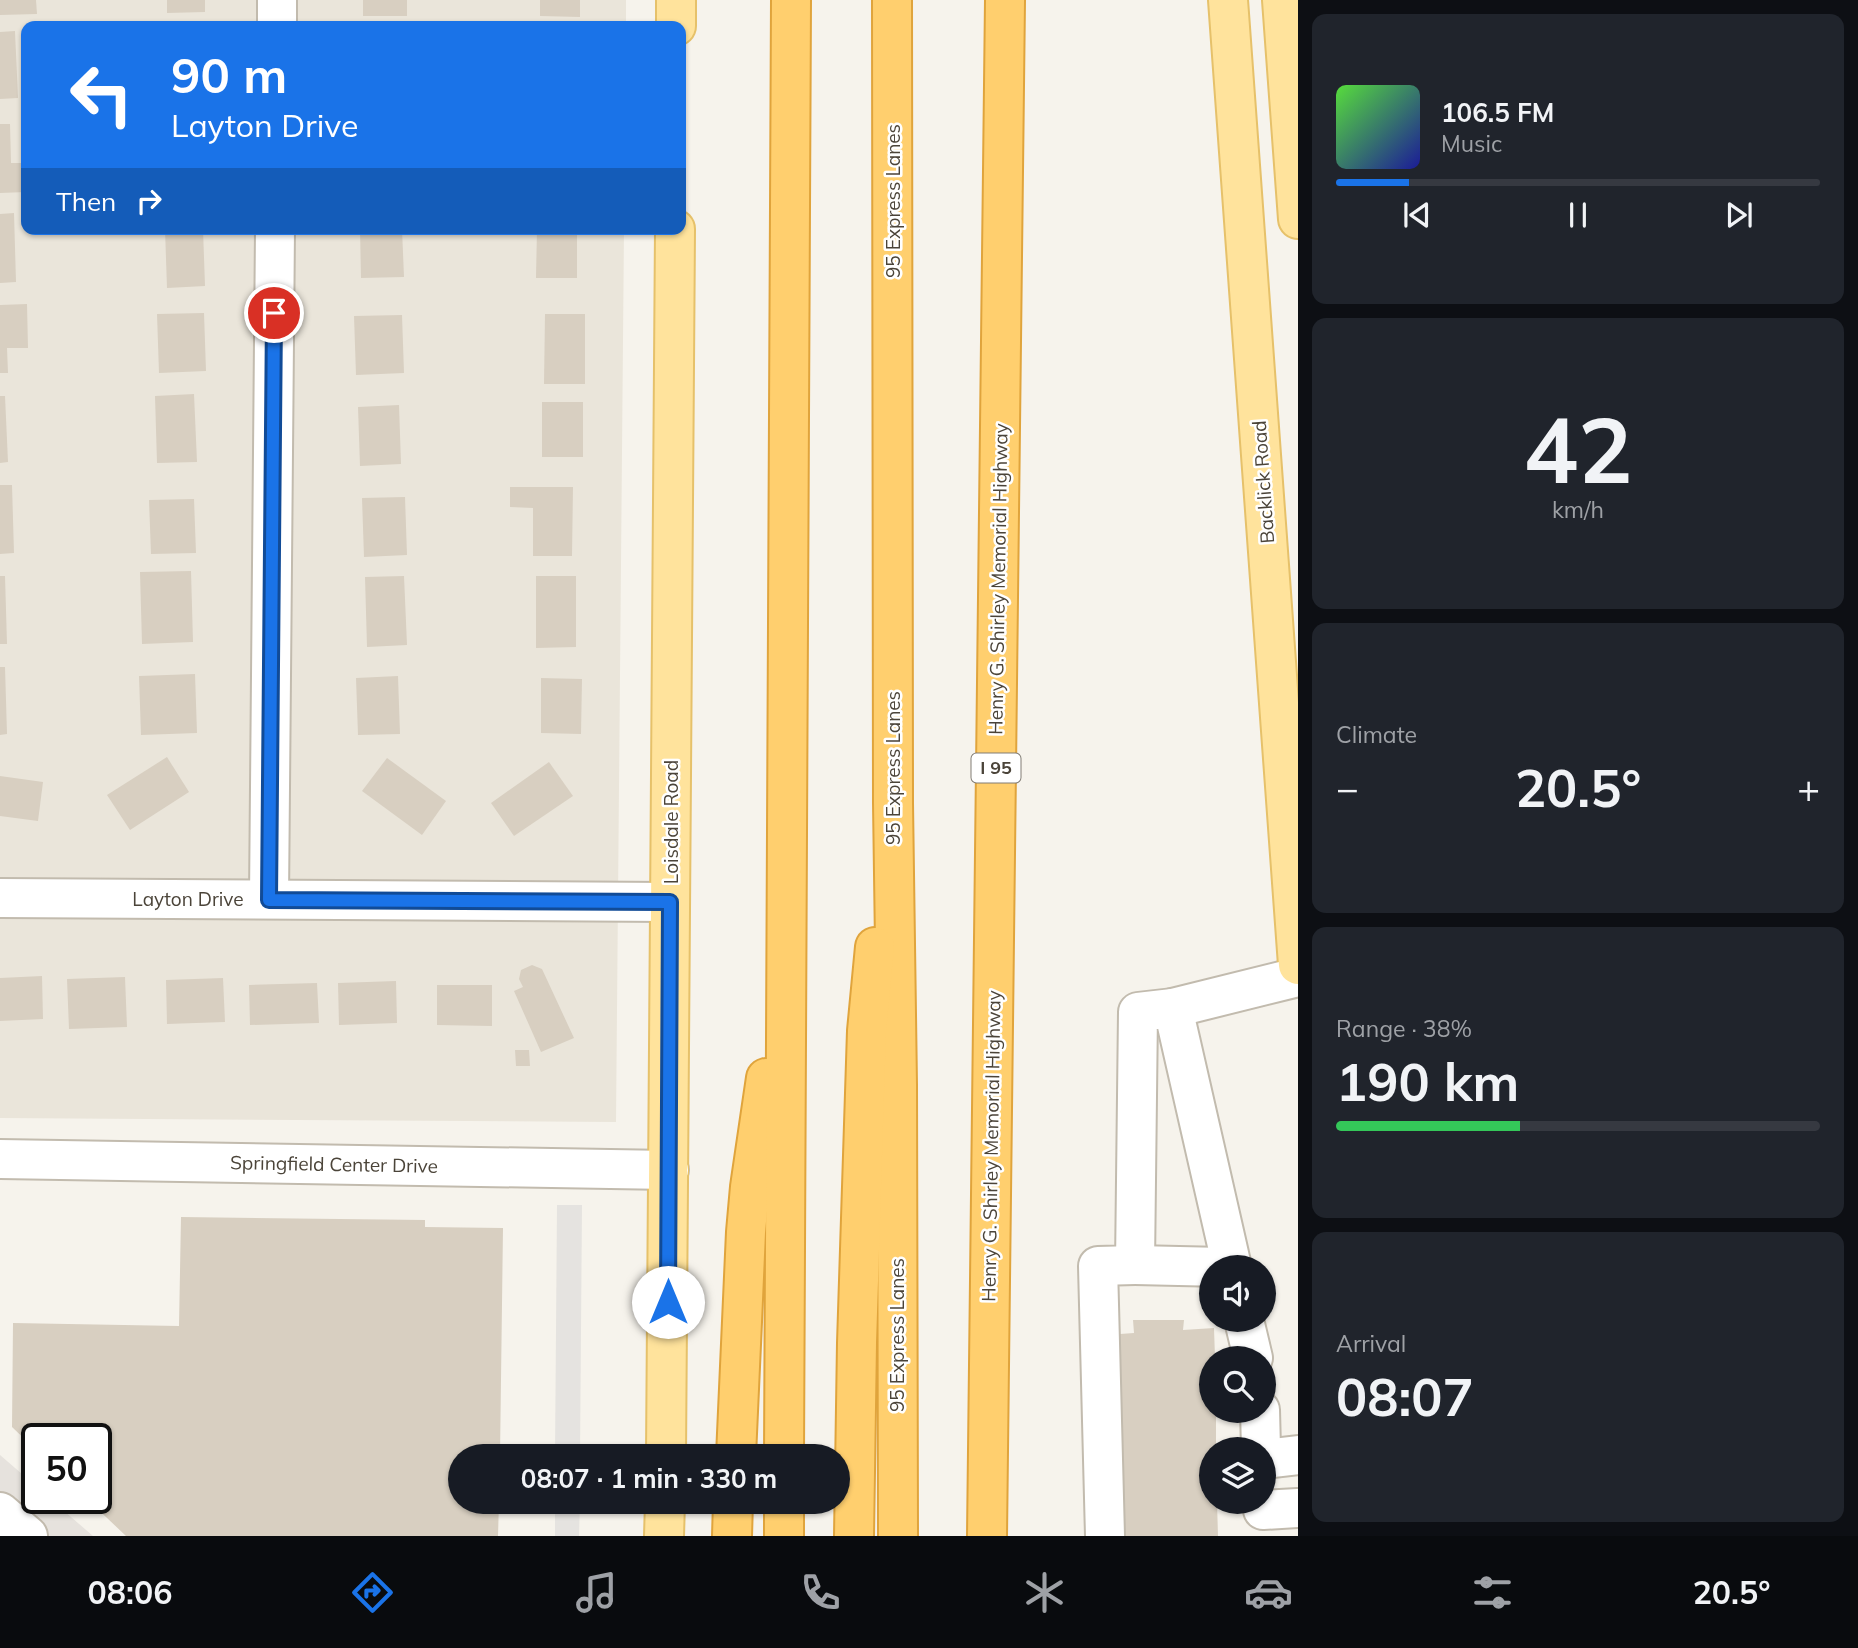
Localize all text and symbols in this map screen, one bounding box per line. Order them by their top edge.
text: 90 m [171,44,287,105]
icon: left [56,49,147,140]
text: 106.5 FM [1441,96,1554,129]
text: Layton Drive [171,105,358,145]
street label: 95 Express Lanes [881,124,905,278]
text: Music [1441,129,1502,158]
icon: right [130,182,168,220]
text: Then [56,185,116,218]
icon: previous [1398,196,1436,234]
icon: pause [1559,196,1597,234]
icon: next [1720,196,1758,234]
pin [244,283,304,343]
icon: arrive [255,294,293,332]
text: 42 [1523,392,1633,506]
street label: Backlick Road [1247,420,1279,544]
street label: Henry G. Shirley Memorial Highway [983,423,1013,735]
text: km/h [1552,495,1604,524]
street label: 95 Express Lanes [881,691,905,845]
text: Climate [1336,720,1417,749]
road number: I 95 [972,754,1020,782]
text: 20.5° [1515,755,1641,820]
street label: Loisdale Road [659,760,683,884]
text: − [1336,764,1359,812]
text: + [1797,764,1820,812]
street label: Layton Drive [132,887,244,911]
street label: Henry G. Shirley Memorial Highway [976,990,1006,1302]
text: Range · 38% [1336,1014,1472,1043]
text: 190 km [1336,1049,1519,1114]
street label: Springfield Center Drive [230,1150,438,1178]
map controls [1199,1255,1276,1514]
button: sound [1199,1255,1276,1332]
street label: 95 Express Lanes [885,1258,909,1412]
position arrow [631,1265,705,1339]
text: Arrival [1336,1329,1406,1358]
button: search [1199,1346,1276,1423]
text: 08:07 [1336,1364,1474,1429]
speed limit sign: 50 [21,1423,112,1514]
button: layers [1199,1437,1276,1514]
text: 08:07 · 1 min · 330 m [521,1462,777,1495]
icon: directions [348,1568,397,1617]
icon: music [572,1568,621,1617]
icon: phone [796,1568,845,1617]
icon: climate [1020,1568,1069,1617]
icon: car [1244,1568,1293,1617]
icon: filters [1468,1568,1517,1617]
text: 08:06 [88,1572,172,1612]
text: 20.5° [1693,1572,1770,1612]

